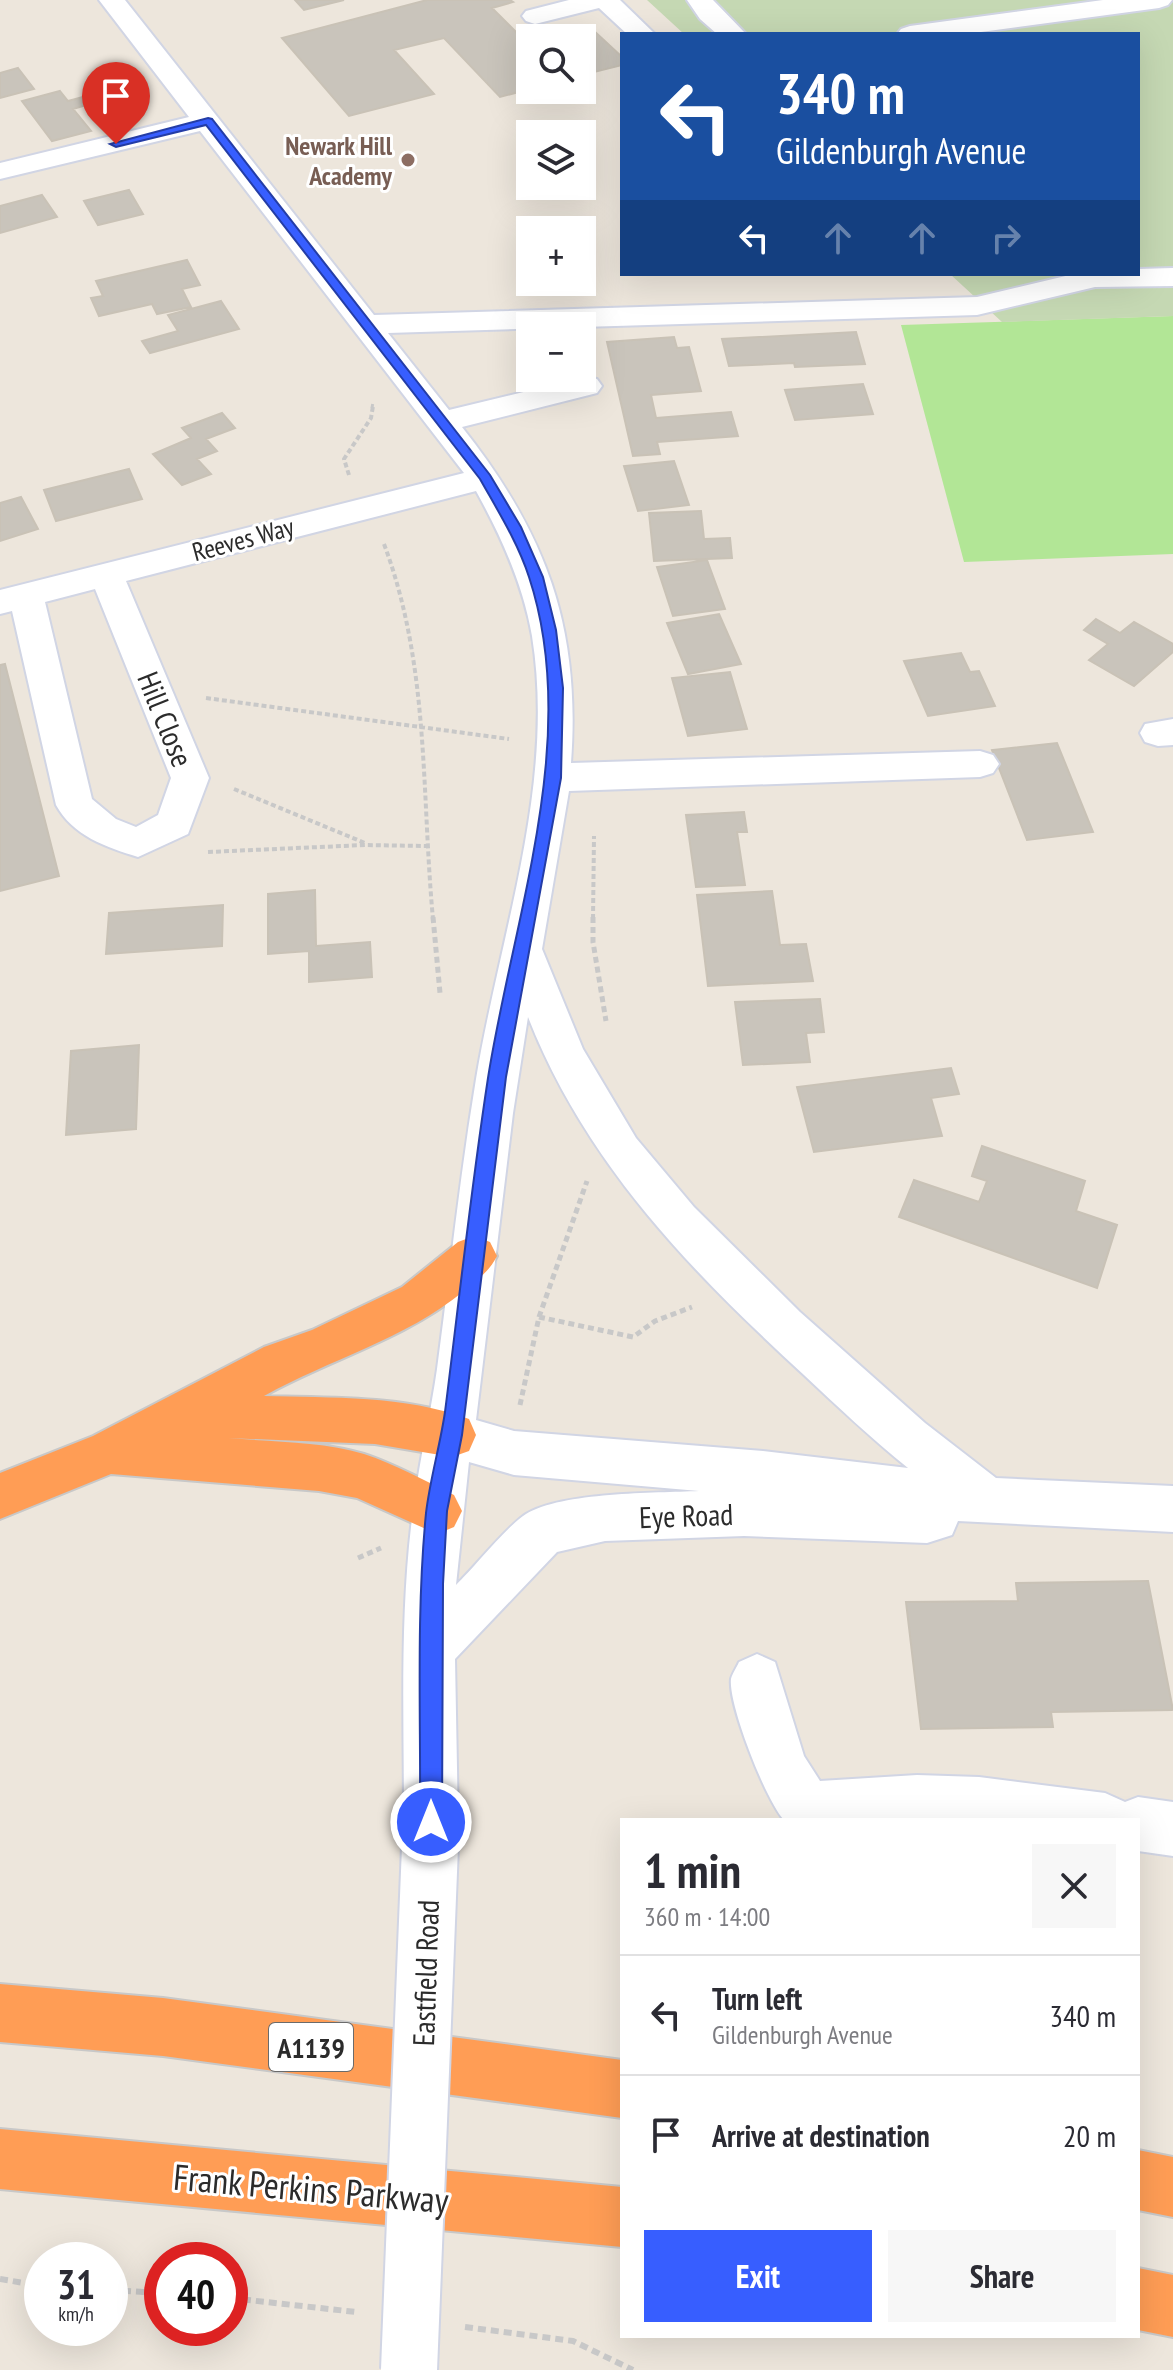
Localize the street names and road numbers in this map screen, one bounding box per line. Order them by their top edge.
street label: Reeves Way [189,510,298,568]
street label: Hill Close [129,666,203,772]
street label: Eye Road [638,1494,734,1536]
street label: Eastfield Road [403,1899,447,2047]
road number: A1139 [269,2023,353,2071]
street label: Frank Perkins Parkway [172,2153,451,2223]

